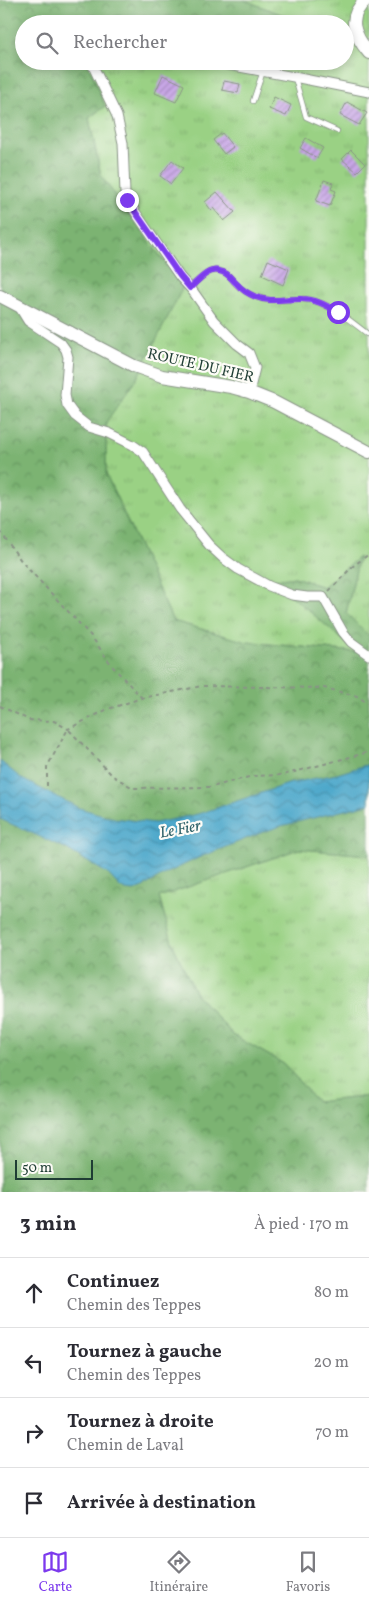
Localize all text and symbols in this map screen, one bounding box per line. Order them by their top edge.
search box [15,15,354,70]
icon: search [33,29,61,57]
text: Rechercher [73,30,167,56]
route end [116,189,139,212]
route start [327,301,350,324]
street label: ROUTE DU FIER [145,344,256,389]
water label: Le Fier [158,815,204,845]
scale bar [15,1157,92,1180]
text: 50 m [22,1159,52,1178]
text: 3 min [20,1210,76,1239]
text: À pied · 170 m [254,1214,349,1236]
text: Continuez [67,1269,159,1295]
icon: ahead [20,1279,48,1307]
text: 80 m [314,1282,349,1304]
text: Chemin des Teppes [67,1295,201,1317]
text: Tournez à gauche [67,1339,222,1365]
icon: left [20,1349,48,1377]
text: 20 m [314,1352,349,1374]
text: Chemin des Teppes [67,1365,201,1387]
text: Tournez à droite [67,1409,214,1435]
icon: right [20,1419,48,1447]
text: 70 m [315,1422,349,1444]
text: Chemin de Laval [67,1435,184,1457]
icon: arrive [20,1489,48,1517]
text: Arrivée à destination [67,1490,256,1516]
tab: Carte [39,1548,72,1597]
tab: Itinéraire [150,1548,208,1597]
tab: Favoris [286,1548,330,1597]

